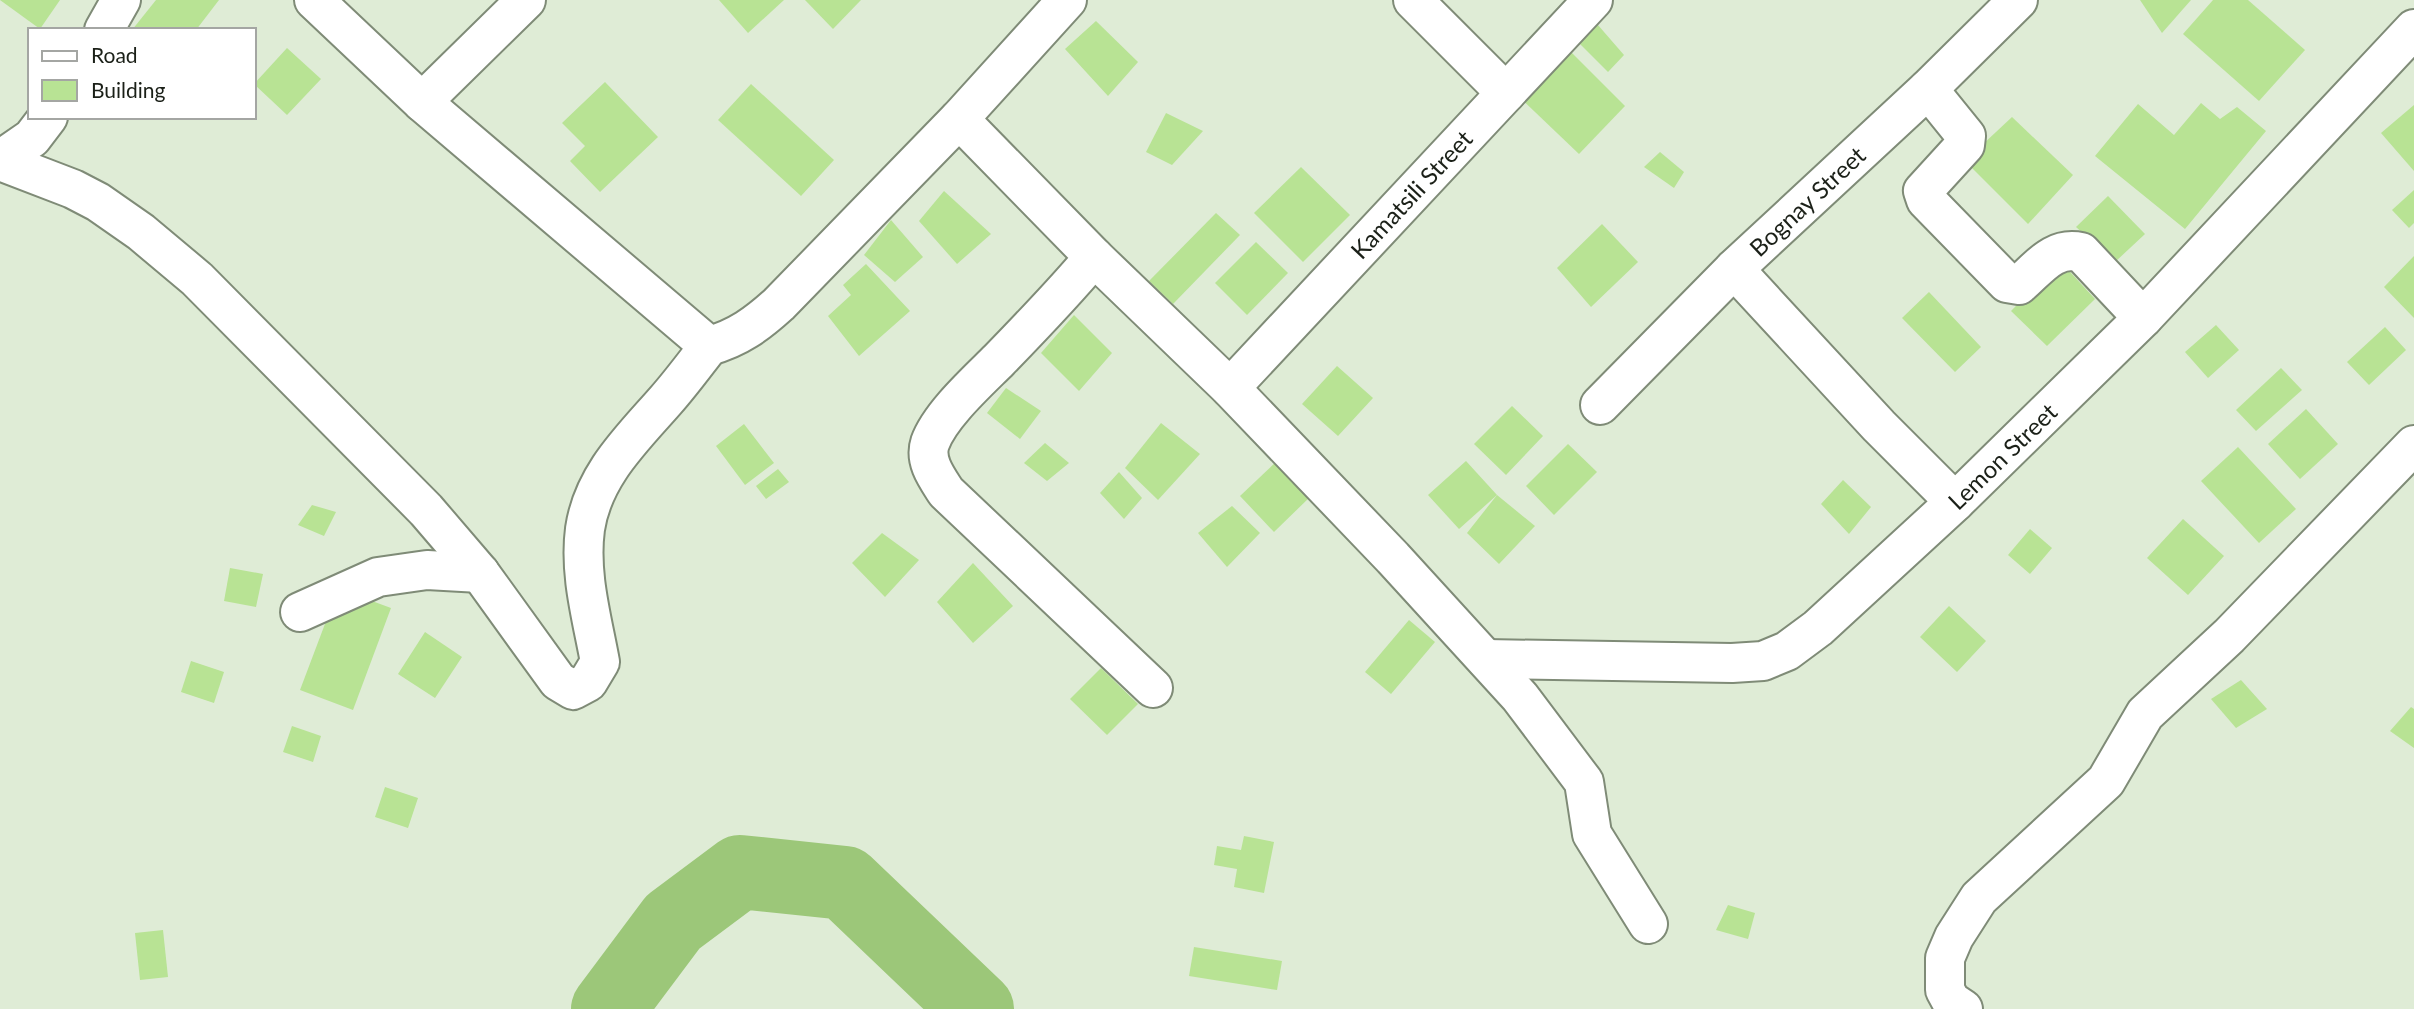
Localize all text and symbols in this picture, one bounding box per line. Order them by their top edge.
legend [28,28,256,119]
text: Road [91,42,138,67]
text: Building [91,77,166,102]
street label: Kamatsili Street [1344,124,1478,264]
street label: Bognay Street [1743,140,1871,262]
street label: Lemon Street [1942,397,2063,515]

